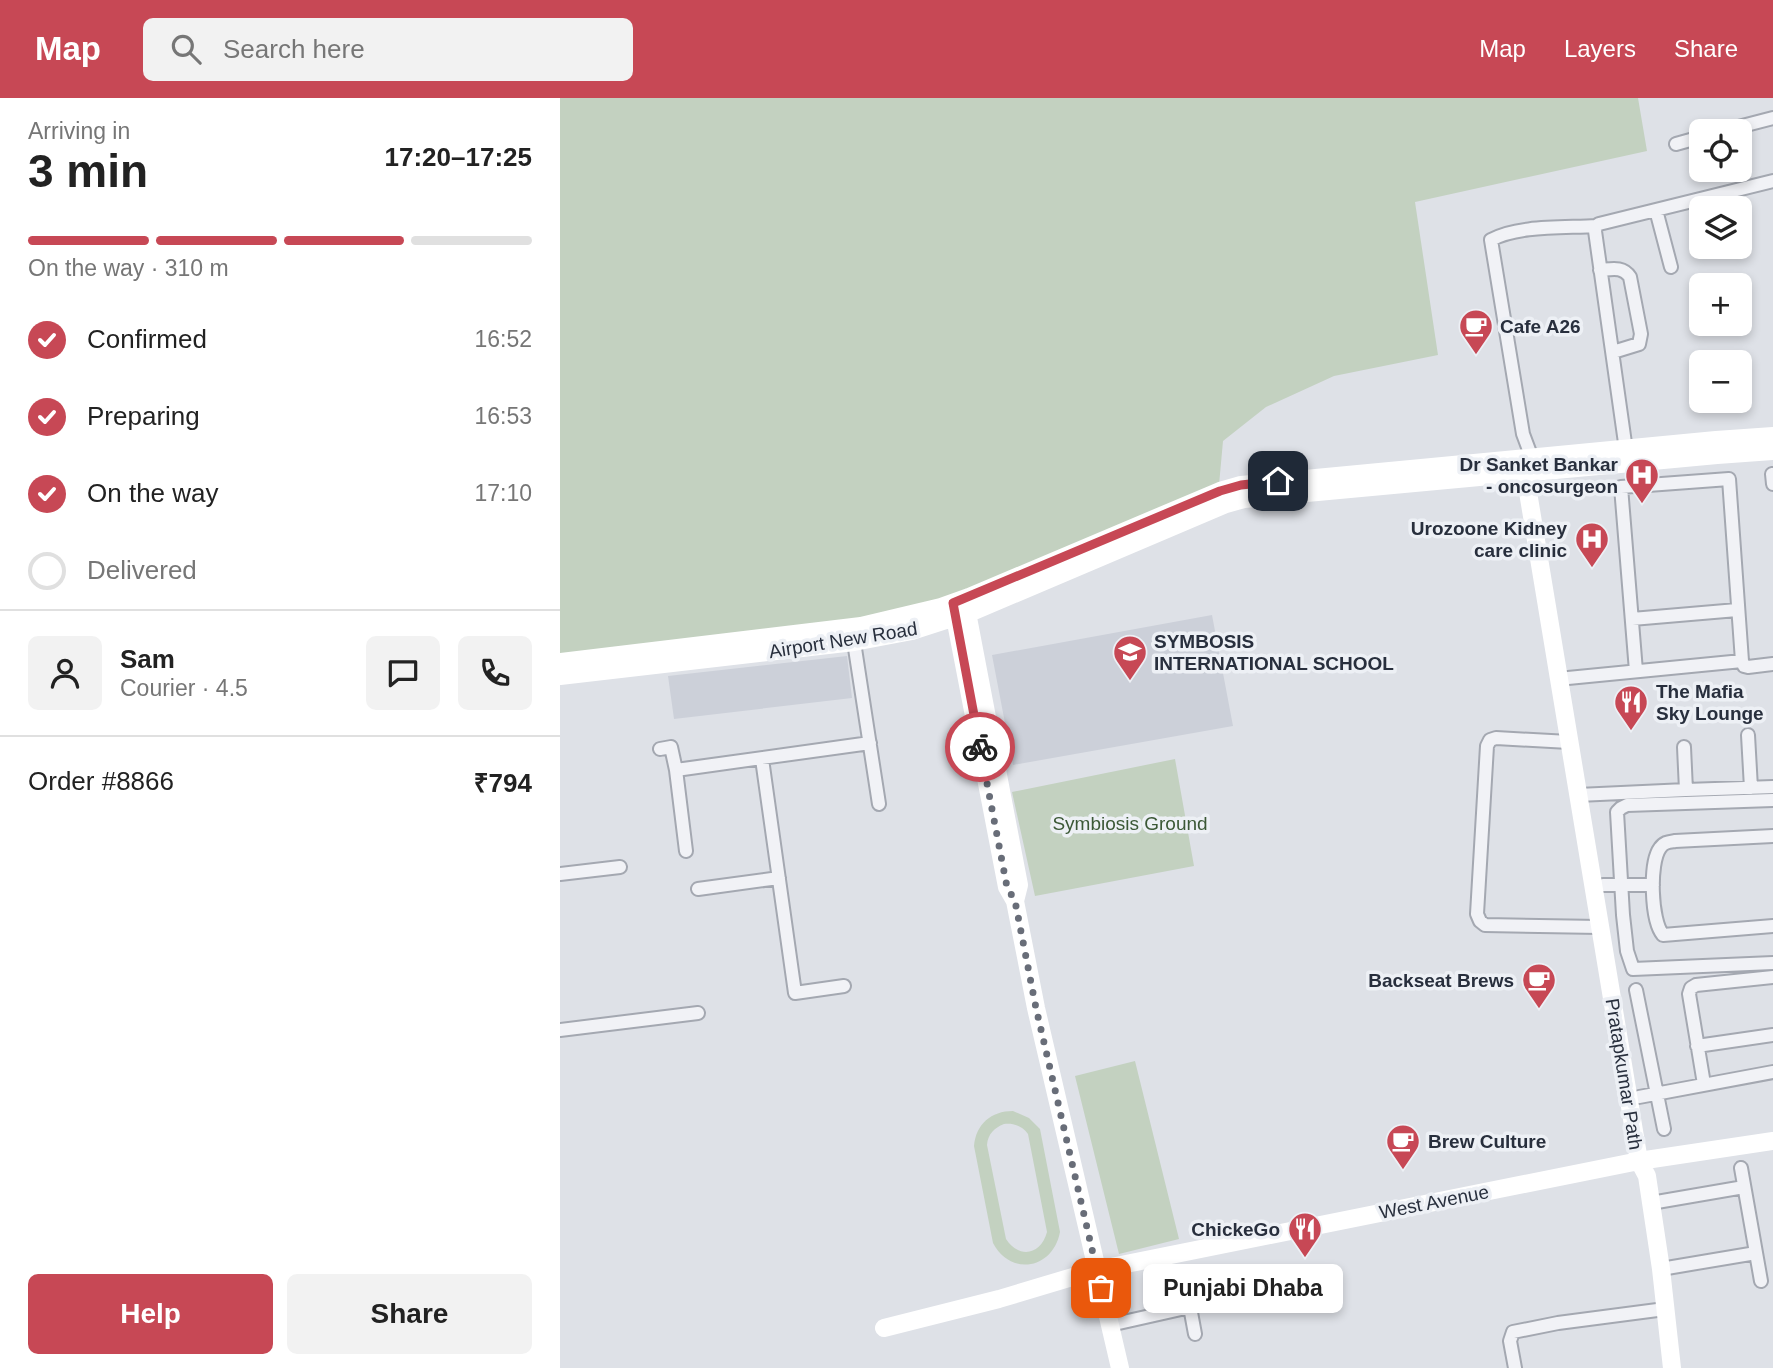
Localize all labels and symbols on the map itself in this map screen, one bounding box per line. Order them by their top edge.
cafe icon: Cafe A26 [1457,307,1495,356]
place label: Cafe A26 [1500,316,1581,337]
pin [1248,451,1308,511]
place label: Dr Sanket Bankar - oncosurgeon [1460,454,1619,497]
hospital icon: Dr Sanket Bankar - oncosurgeon [1623,456,1661,505]
place label: Urozoone Kidney care clinic [1411,518,1567,561]
hospital icon: Urozoone Kidney care clinic [1573,520,1611,569]
street label: Airport New Road [767,618,919,662]
place label: SYMBOSIS INTERNATIONAL SCHOOL [1154,631,1394,674]
school or university icon: SYMBOSIS INTERNATIONAL SCHOOL [1111,633,1149,682]
place label: The Mafia Sky Lounge [1656,681,1764,724]
restaurant icon: The Mafia Sky Lounge [1612,683,1650,732]
courier [945,712,1015,782]
park label: Symbiosis Ground [1052,813,1208,834]
cafe icon: Backseat Brews [1520,961,1558,1010]
place label: Backseat Brews [1368,970,1514,991]
street label: Pratapkumar Path [1602,997,1646,1151]
cafe icon: Brew Culture [1384,1122,1422,1171]
place label: Brew Culture [1428,1131,1546,1152]
street label: West Avenue [1377,1181,1491,1223]
restaurant icon: ChickeGo [1286,1210,1324,1259]
place label: ChickeGo [1191,1219,1280,1240]
pin [1071,1258,1131,1318]
callout: Punjabi Dhaba [1143,1264,1342,1312]

